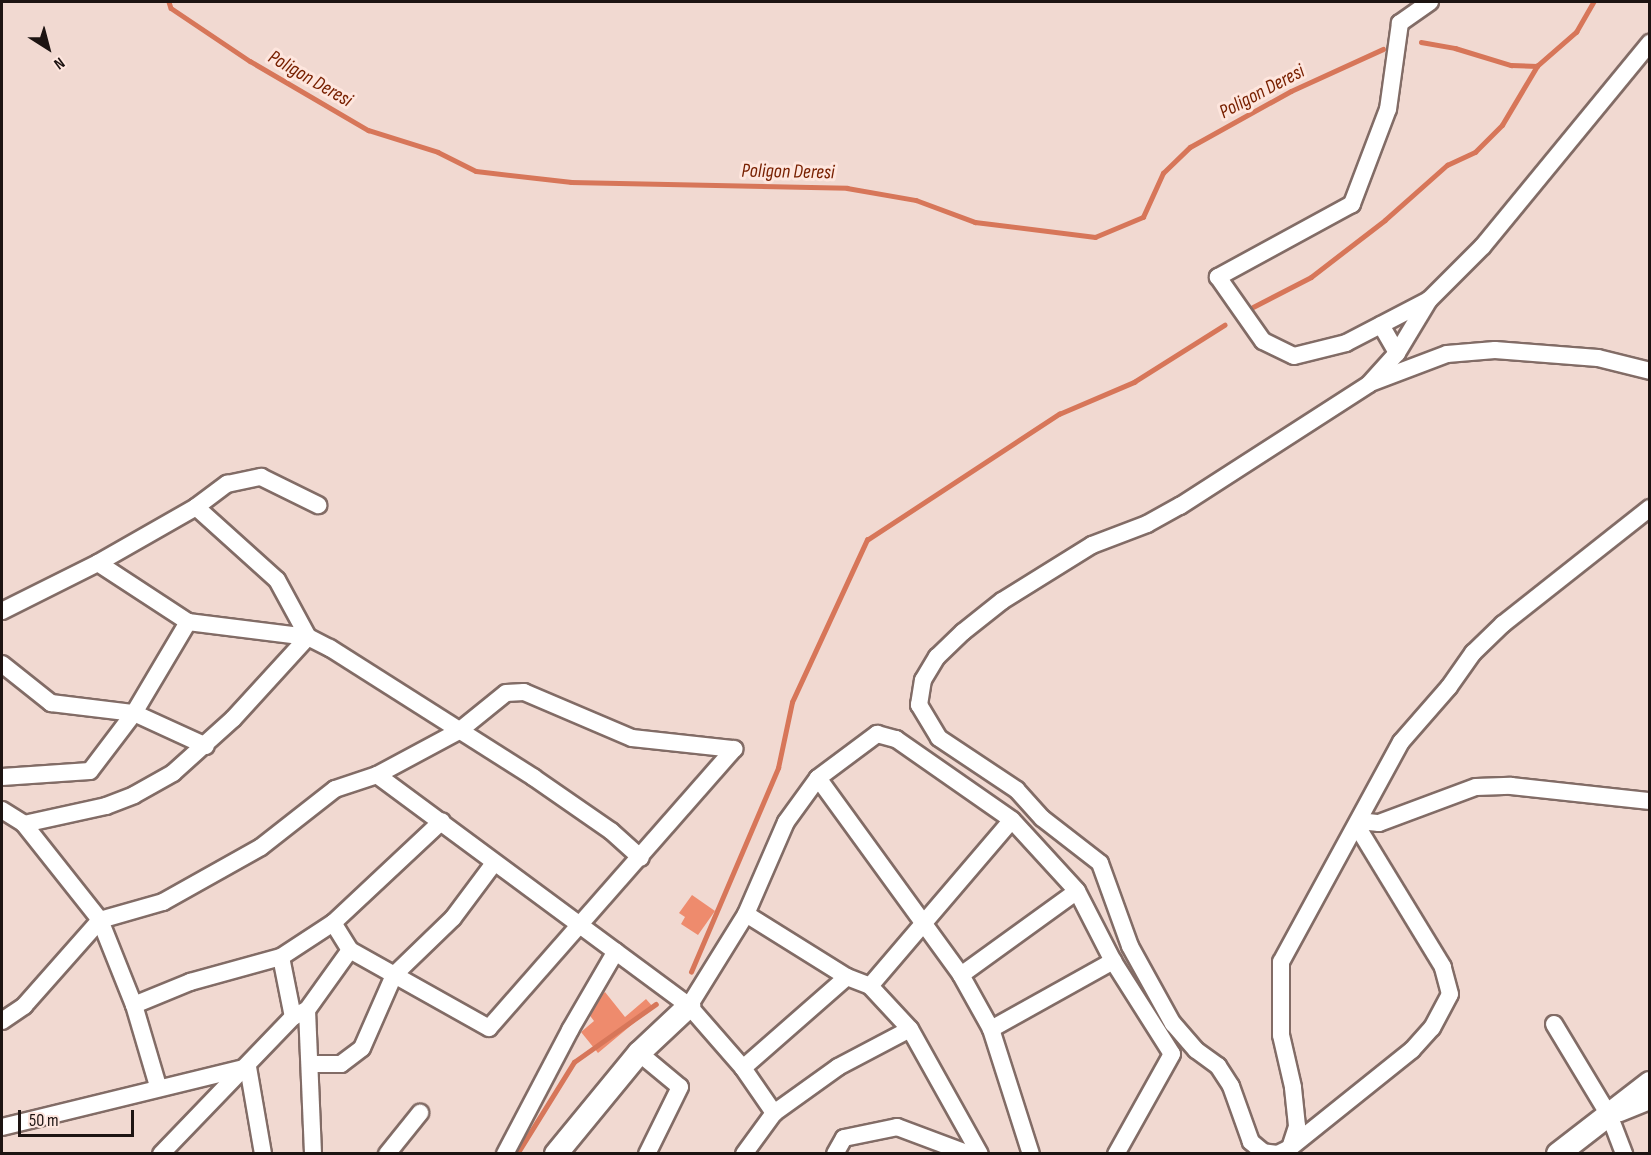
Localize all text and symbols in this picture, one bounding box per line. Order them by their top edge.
north arrow [18,18,78,78]
water label: Poligon Deresi [264,45,356,113]
text: N [50,53,68,73]
water label: Poligon Deresi [1215,60,1309,124]
water label: Poligon Deresi [741,159,835,185]
scale bar [21,1098,136,1136]
text: 50 m [29,1110,59,1131]

